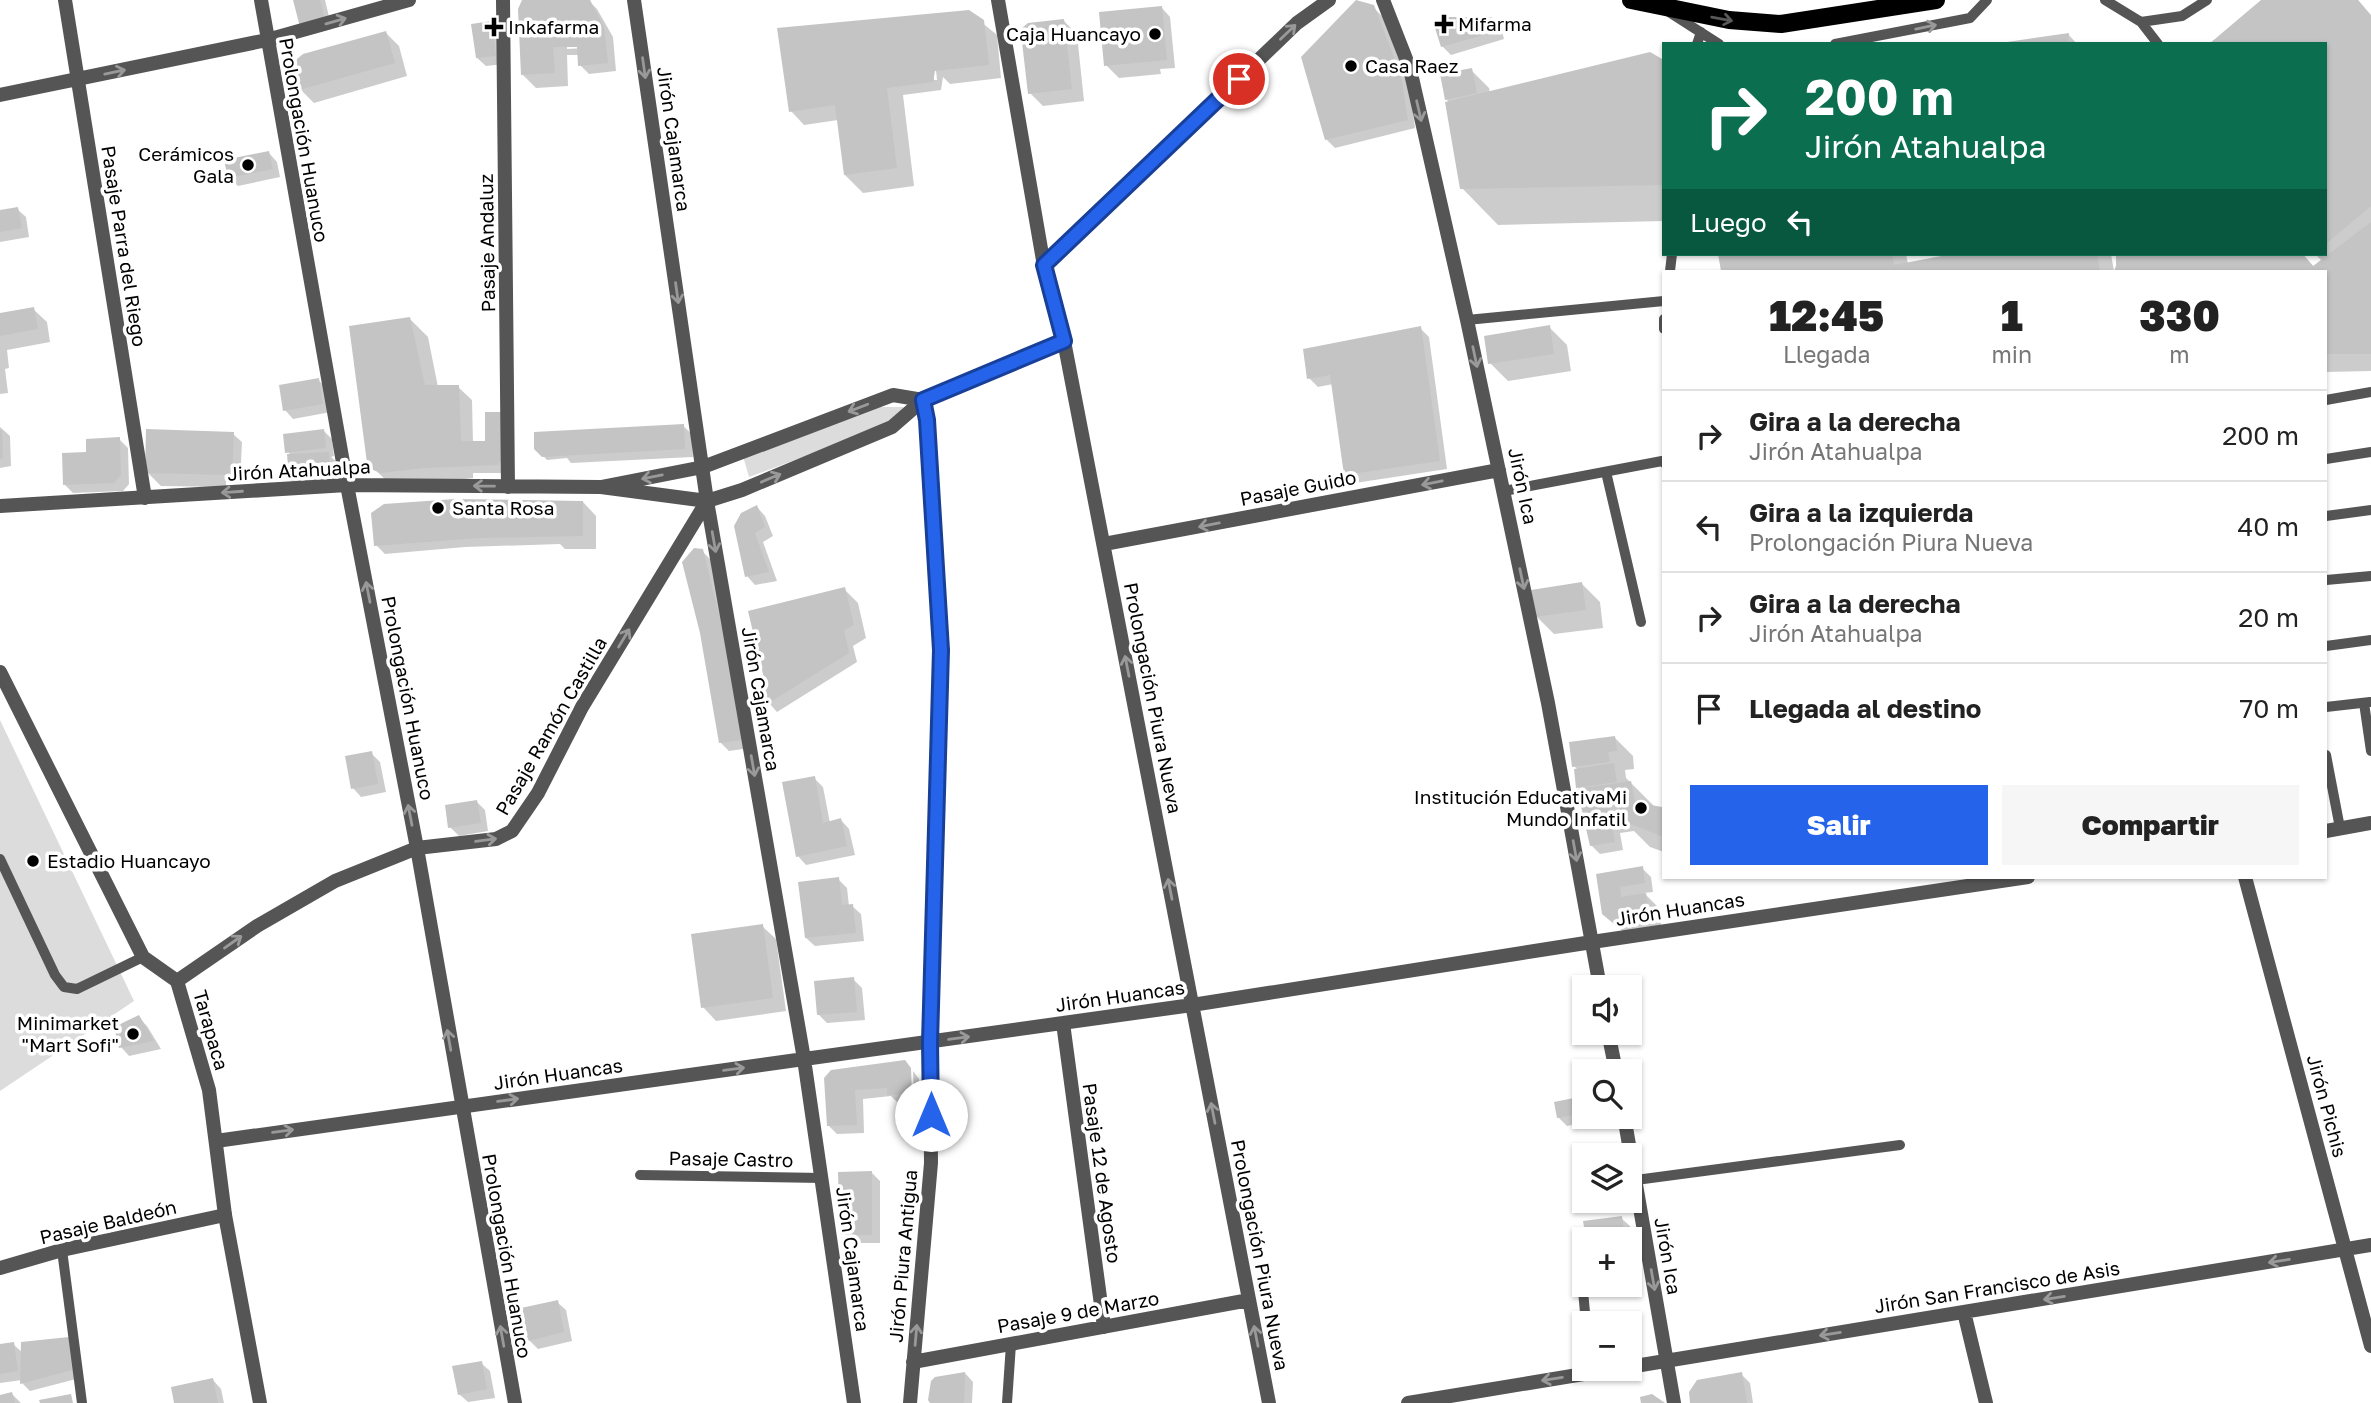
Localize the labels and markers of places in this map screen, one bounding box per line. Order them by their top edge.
place label: Mifarma [1458,12,1532,35]
place label: Inkafarma [508,15,599,38]
marker: Mifarma [1436,16,1452,32]
marker: Inkafarma [486,19,502,35]
place label: Caja Huancayo [1006,22,1141,45]
marker: Caja Huancayo [1147,26,1163,42]
pin [1209,49,1269,109]
place label: Casa Raez [1365,54,1458,77]
marker: Casa Raez [1343,58,1359,74]
place label: Cerámicos Gala [138,142,234,187]
marker: Cerámicos Gala [240,157,256,173]
place label: Santa Rosa [452,496,554,519]
marker: Santa Rosa [430,500,446,516]
place label: Institución EducativaMi Mundo Infatil [1414,785,1627,830]
marker: Institución EducativaMi Mundo Infatil [1633,800,1649,816]
place label: Estadio Huancayo [47,849,211,872]
marker: Estadio Huancayo [25,853,41,869]
place label: Minimarket "Mart Sofi" [17,1011,119,1056]
marker: Minimarket "Mart Sofi" [125,1026,141,1042]

